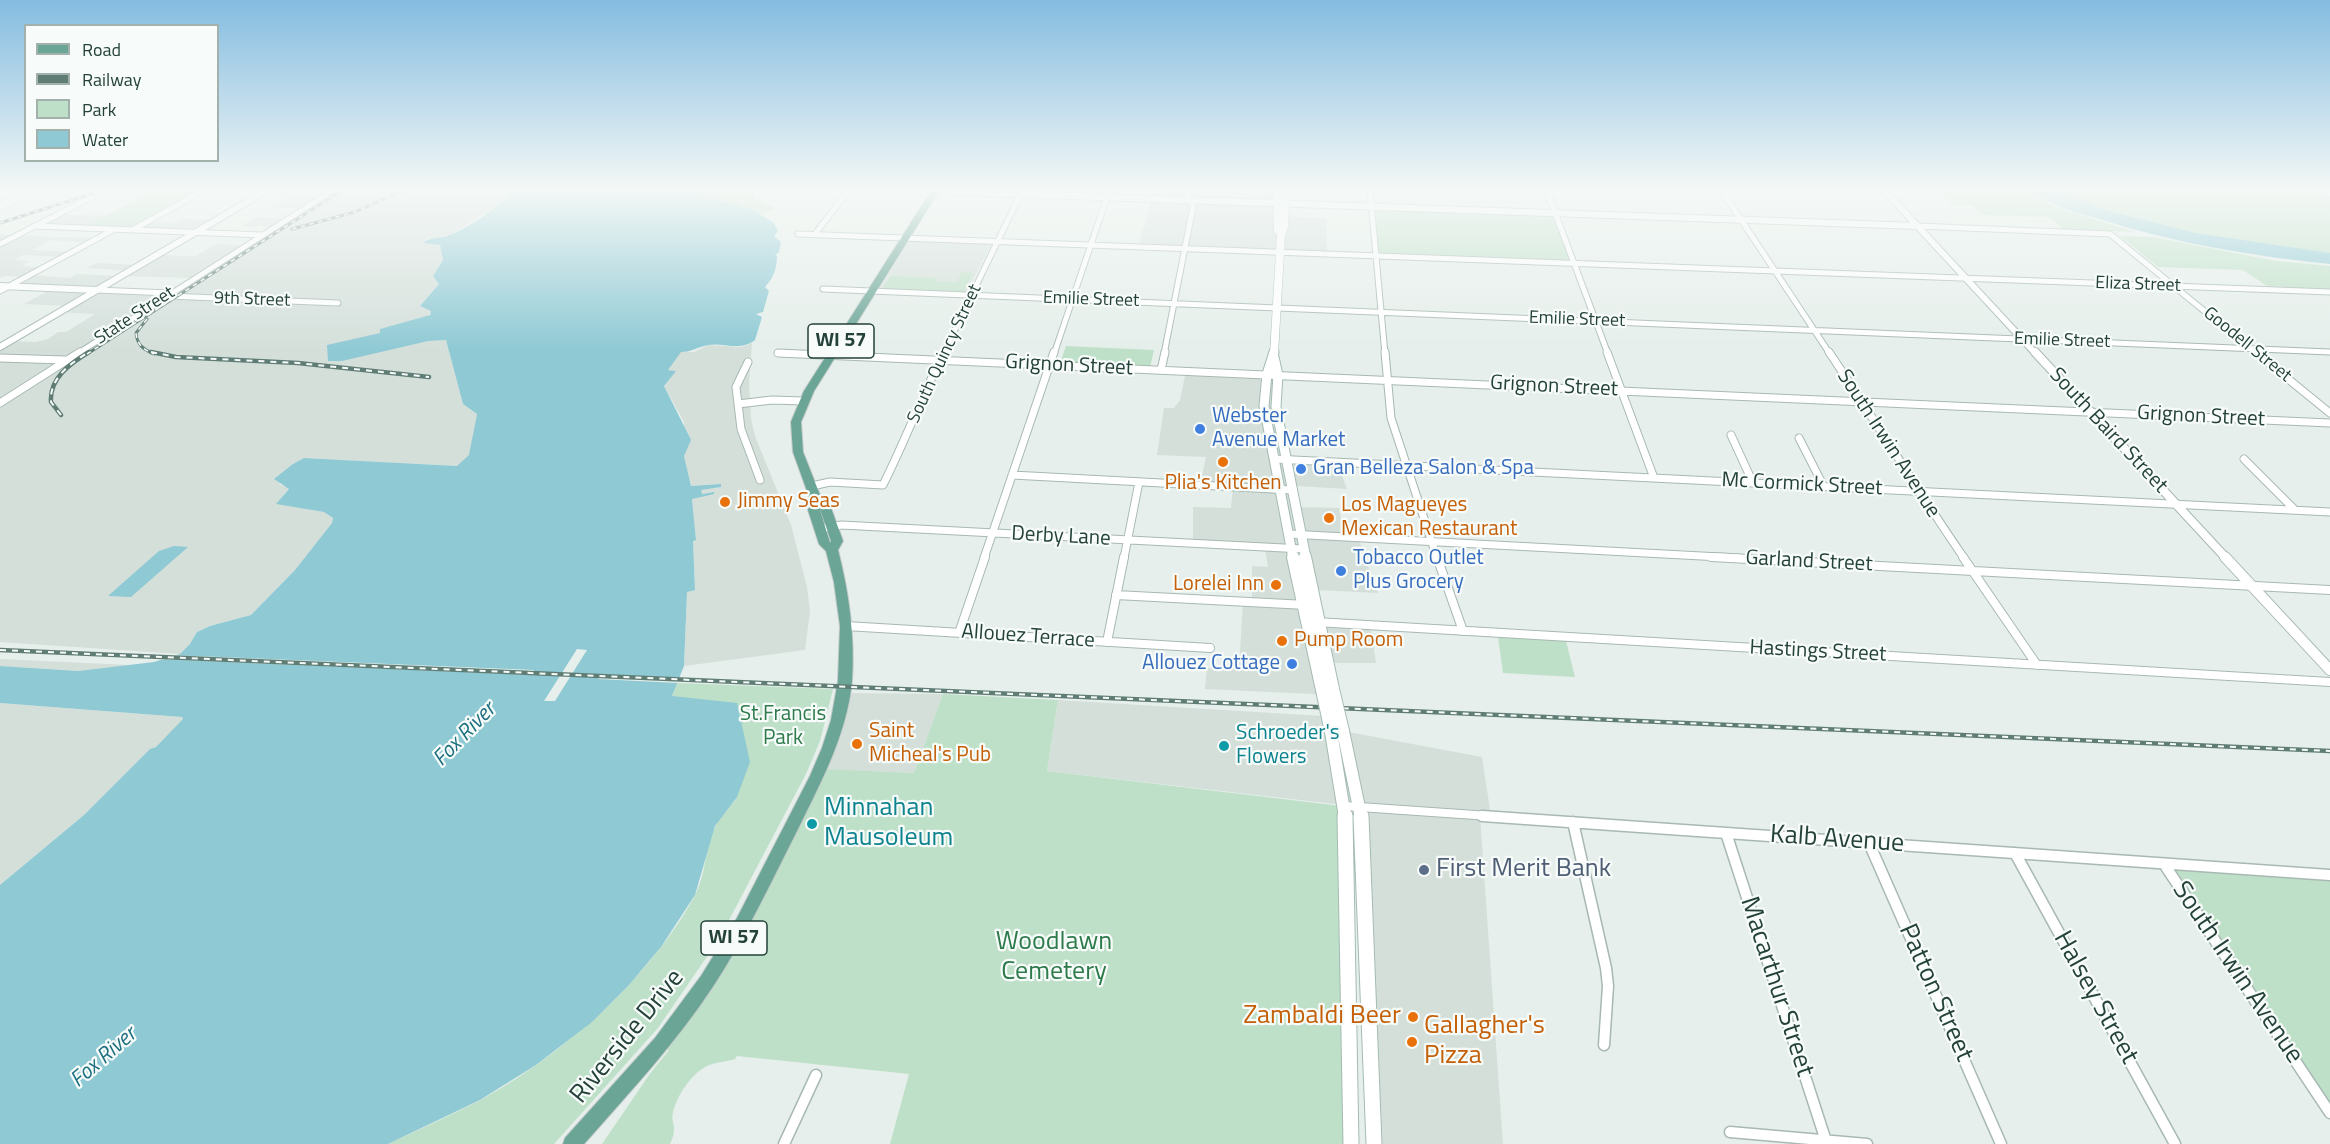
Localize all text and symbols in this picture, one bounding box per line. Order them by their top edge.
legend [24,24,219,162]
text: Road [82,36,121,63]
text: Railway [82,66,141,93]
text: Park [82,96,116,123]
text: Water [82,126,128,153]
street label: Eliza Street [2095,273,2181,297]
street label: South Quincy Street [903,281,987,427]
street label: State Street [91,282,179,350]
street label: 9th Street [213,288,291,312]
street label: Emilie Street [1042,288,1140,312]
street label: Goodell Street [2198,303,2296,387]
street label: Emilie Street [1528,308,1626,332]
road number: WI 57 [808,324,874,358]
street label: Emilie Street [2013,329,2111,353]
street label: Grignon Street [1004,350,1134,382]
street label: South Baird Street [2044,363,2172,499]
street label: South Irwin Avenue [1831,365,1945,523]
street label: Grignon Street [1489,371,1619,403]
street label: Grignon Street [2136,401,2266,433]
place label: Webster Avenue Market [1212,404,1345,454]
marker: Webster Avenue Market [1193,422,1207,436]
marker: Plia's Kitchen [1216,455,1230,469]
place label: Gran Belleza Salon & Spa [1313,456,1534,482]
marker: Gran Belleza Salon & Spa [1294,462,1308,476]
street label: Mc Cormick Street [1721,468,1883,502]
place label: Plia's Kitchen [1164,471,1282,497]
place label: Jimmy Seas [737,489,840,515]
place label: Los Magueyes Mexican Restaurant [1341,493,1517,543]
marker: Jimmy Seas [718,495,732,509]
marker: Los Magueyes Mexican Restaurant [1322,511,1336,525]
street label: Derby Lane [1011,522,1111,552]
place label: Tobacco Outlet Plus Grocery [1353,546,1484,596]
street label: Garland Street [1745,546,1873,578]
marker: Tobacco Outlet Plus Grocery [1334,564,1348,578]
place label: Lorelei Inn [1173,572,1264,598]
marker: Lorelei Inn [1269,578,1283,592]
street label: Allouez Terrace [960,620,1096,654]
place label: Pump Room [1294,628,1403,654]
marker: Pump Room [1275,634,1289,648]
street label: Hastings Street [1749,636,1887,668]
place label: Allouez Cottage [1142,651,1280,677]
marker: Allouez Cottage [1285,657,1299,671]
water label: Fox River [428,698,502,772]
park label: St.Francis Park [740,702,826,752]
place label: Saint Micheal's Pub [869,719,991,769]
place label: Schroeder's Flowers [1236,721,1340,771]
marker: Saint Micheal's Pub [850,737,864,751]
marker: Schroeder's Flowers [1217,739,1231,753]
place label: Minnahan Mausoleum [824,793,953,855]
marker: Minnahan Mausoleum [805,817,819,831]
street label: Kalb Avenue [1769,820,1905,860]
place label: First Merit Bank [1436,854,1611,886]
marker: First Merit Bank [1417,863,1431,877]
street label: South Irwin Avenue [2165,876,2309,1070]
street label: Macarthur Street [1732,893,1820,1081]
street label: Patton Street [1891,920,1979,1066]
road number: WI 57 [701,921,767,955]
street label: Halsey Street [2046,926,2144,1070]
park label: Woodlawn Cemetery [996,927,1112,988]
street label: Riverside Drive [564,964,692,1110]
place label: Zambaldi Beer [1243,1001,1401,1033]
marker: Zambaldi Beer [1406,1010,1420,1024]
place label: Gallagher's Pizza [1424,1011,1545,1072]
water label: Fox River [66,1022,142,1094]
marker: Gallagher's Pizza [1405,1035,1419,1049]

